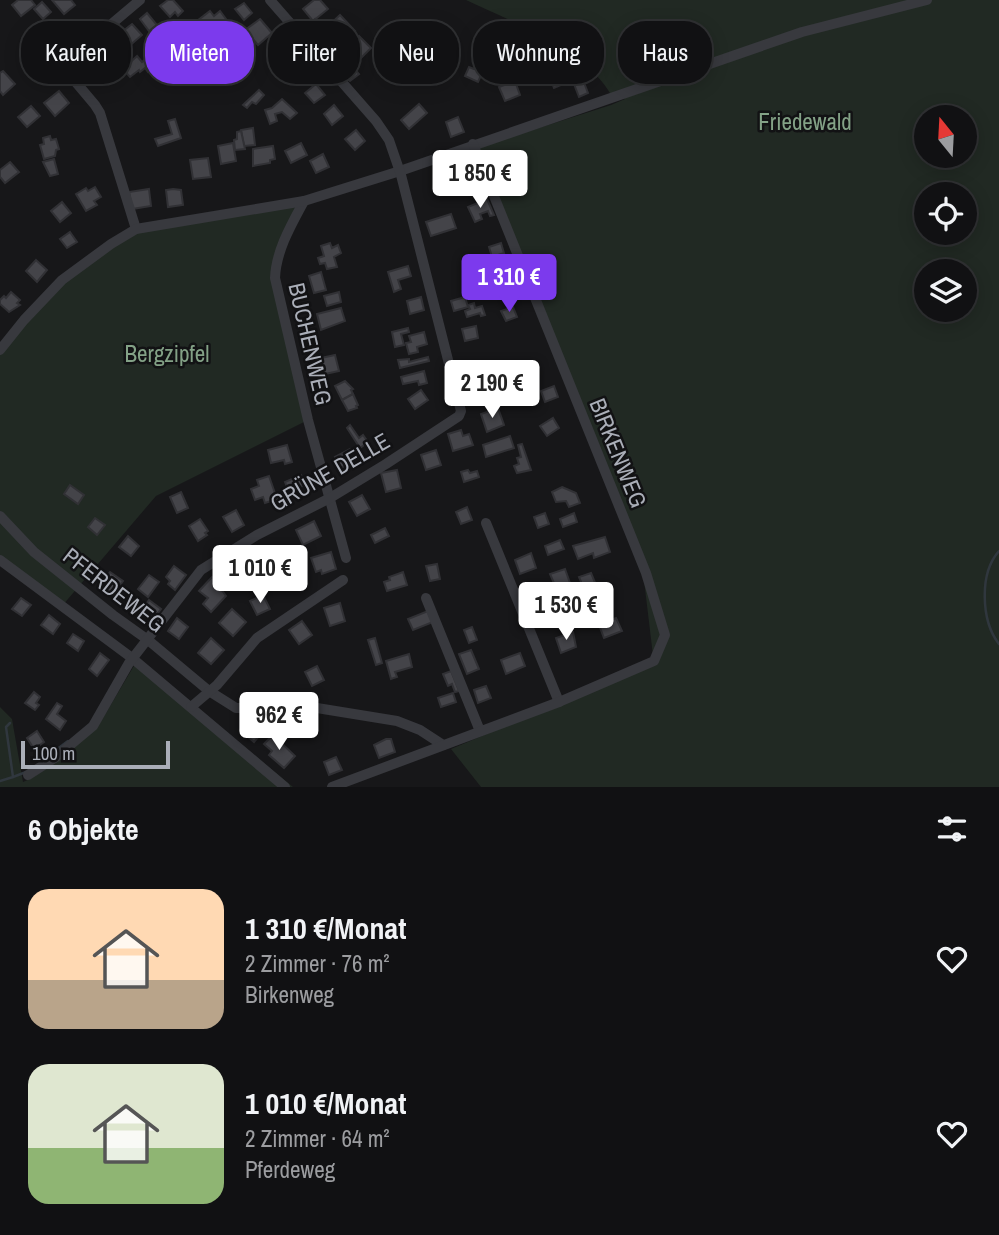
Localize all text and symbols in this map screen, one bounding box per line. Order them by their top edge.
chip: Kaufen [21,21,131,84]
chip: Mieten [145,21,254,84]
chip: Filter [268,21,360,84]
chip: Neu [374,21,459,84]
chip: Wohnung [473,21,604,84]
chip: Haus [618,21,712,84]
north arrow [914,105,976,168]
map controls [914,105,977,322]
park label: Friedewald [758,106,852,137]
pin: 1 850 € [415,150,545,210]
text: 1 850 € [449,157,511,188]
button: locate [914,182,977,245]
pin: 1 310 € [444,254,574,314]
button: layers [914,259,977,322]
text: 1 310 € [478,261,540,292]
street label: BUCHENWEG [281,280,340,408]
park label: Bergzipfel [125,338,209,369]
pin: 2 190 € [427,360,557,420]
text: 2 190 € [461,367,523,398]
street label: BIRKENWEG [582,394,654,512]
street label: GRÜNE DELLE [264,425,395,518]
street label: PFERDEWEG [57,540,172,639]
pin: 1 010 € [195,546,325,605]
text: 1 010 € [229,552,291,583]
pin: 1 530 € [501,582,631,642]
text: 1 530 € [535,589,597,620]
pin: 962 € [230,692,328,752]
text: 962 € [255,699,303,730]
scale bar [21,738,170,770]
text: 100 m [32,740,75,766]
text: 6 Objekte [28,809,139,849]
icon: filters [933,810,971,848]
text: 1 310 €/Monat [245,908,406,948]
icon: home [84,917,168,1001]
icon: heart [933,940,971,978]
text: 2 Zimmer · 76 m² [245,948,390,979]
text: Birkenweg [245,979,334,1010]
text: 1 010 €/Monat [245,1083,406,1123]
icon: home [84,1092,168,1176]
icon: heart [933,1115,971,1153]
text: 2 Zimmer · 64 m² [245,1123,390,1154]
text: Pferdeweg [245,1154,335,1185]

